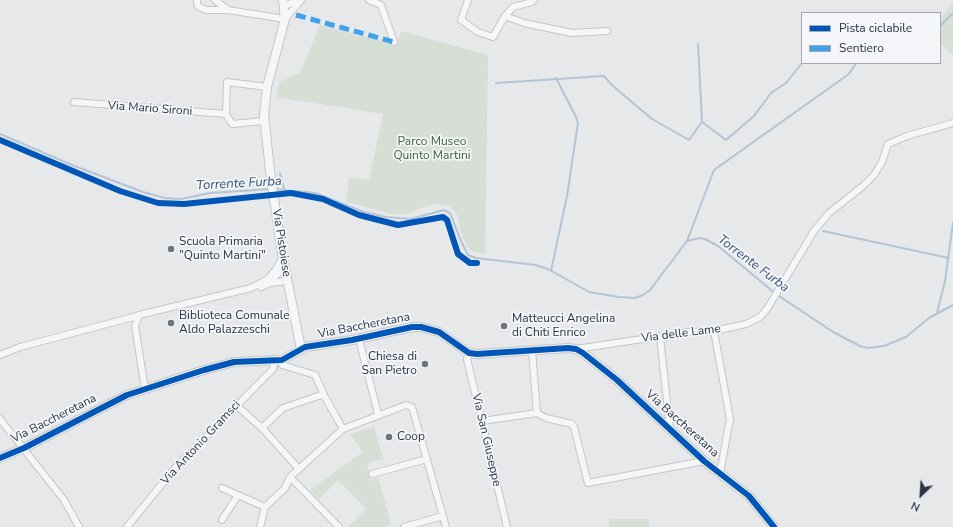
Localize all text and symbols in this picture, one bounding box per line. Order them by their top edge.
legend [801,12,941,64]
text: Pista ciclabile [839,20,912,36]
text: Sentiero [839,40,884,56]
street label: Via Mario Sironi [107,99,193,119]
park label: Parco Museo Quinto Martini [393,135,471,163]
water label: Torrente Furba [196,174,282,194]
street label: Via Pistoiese [269,208,293,278]
water label: Torrente Furba [714,232,792,296]
place label: Scuola Primaria "Quinto Martini" [179,235,266,263]
marker: Scuola Primaria "Quinto Martini" [166,244,176,254]
place label: Biblioteca Comunale Aldo Palazzeschi [179,309,290,337]
street label: Via Baccheretana [317,310,411,342]
place label: Matteucci Angelina di Chiti Enrico [512,312,615,340]
marker: Biblioteca Comunale Aldo Palazzeschi [166,318,176,328]
marker: Matteucci Angelina di Chiti Enrico [499,321,509,331]
street label: Via delle Lame [640,322,722,346]
place label: Chiesa di San Pietro [362,350,417,378]
marker: Chiesa di San Pietro [420,359,430,369]
street label: Via Baccheretana [642,387,722,461]
street label: Via Baccheretana [9,391,99,447]
street label: Via San Giuseppe [468,392,504,488]
street label: Via Antonio Gramsci [158,398,244,488]
place label: Coop [397,430,425,444]
marker: Coop [384,432,394,442]
north arrow [901,475,941,515]
text: N [909,498,923,515]

